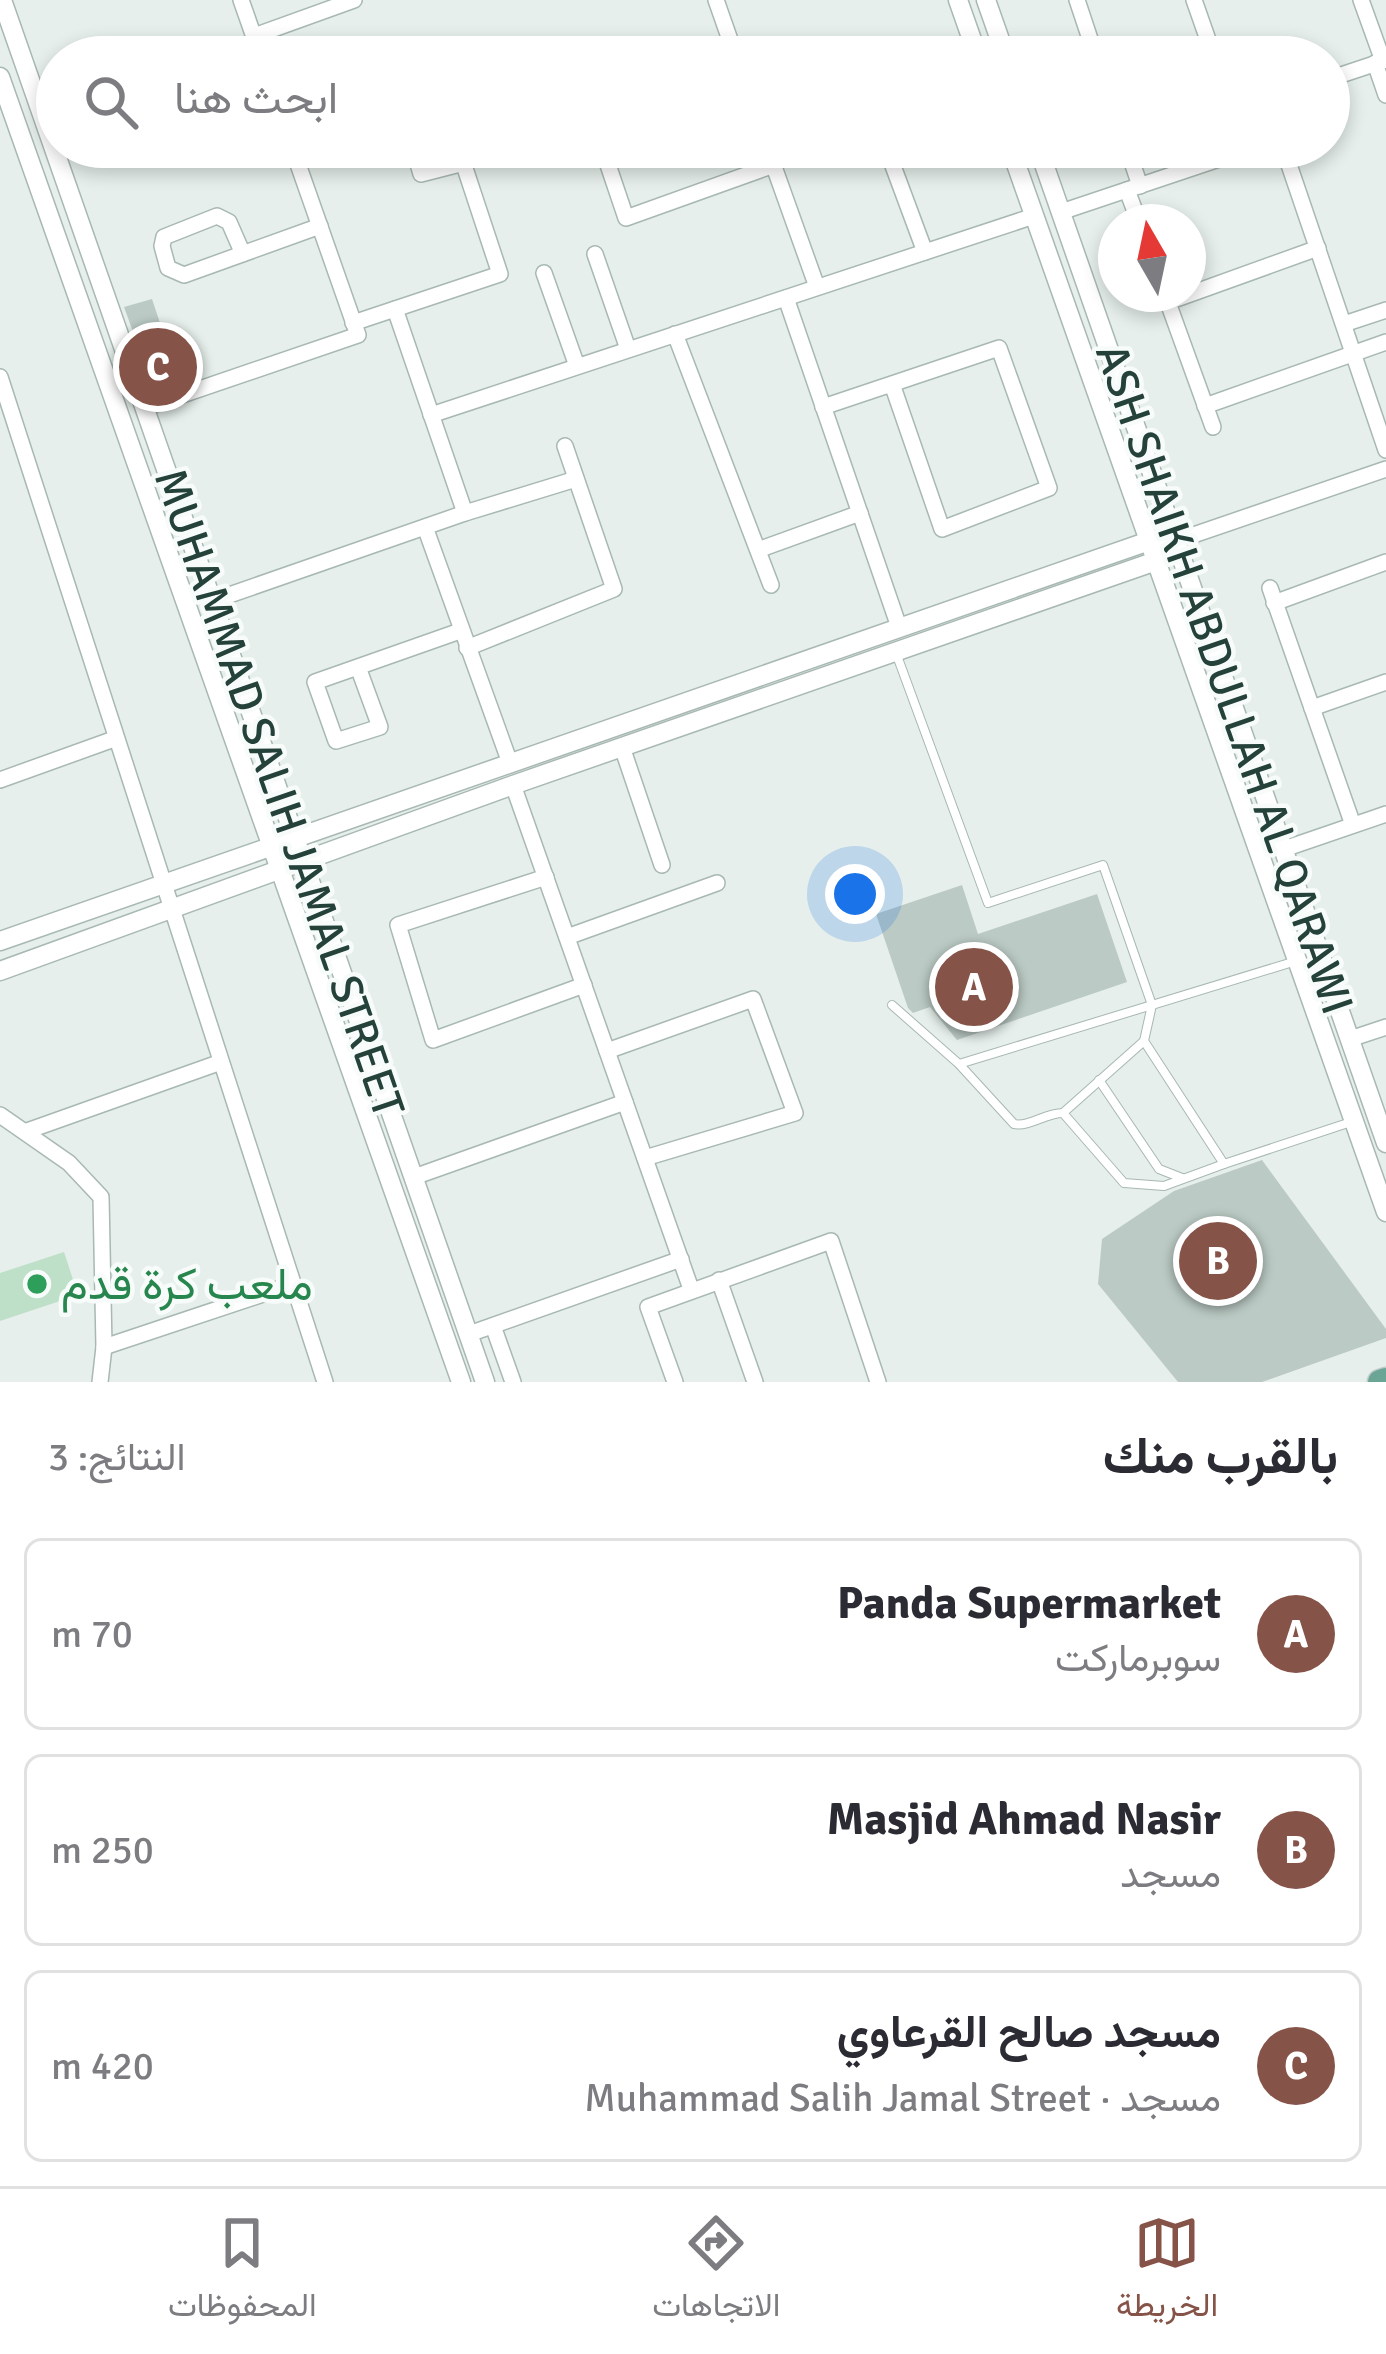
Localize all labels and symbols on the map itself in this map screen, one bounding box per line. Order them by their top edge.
north arrow [1098,204,1206,312]
pin: C [119,322,197,412]
street label: ASH SHAIKH ABDULLAH AL QARAWI [1083,336,1365,1022]
street label: MUHAMMAD SALIH JAMAL STREET [142,462,416,1124]
your location [825,864,885,924]
pin: A [935,942,1013,1032]
pin: B [1179,1216,1257,1306]
place label: ملعب كرة قدم [61,1257,313,1313]
marker: ملعب كرة قدم [24,1271,50,1297]

